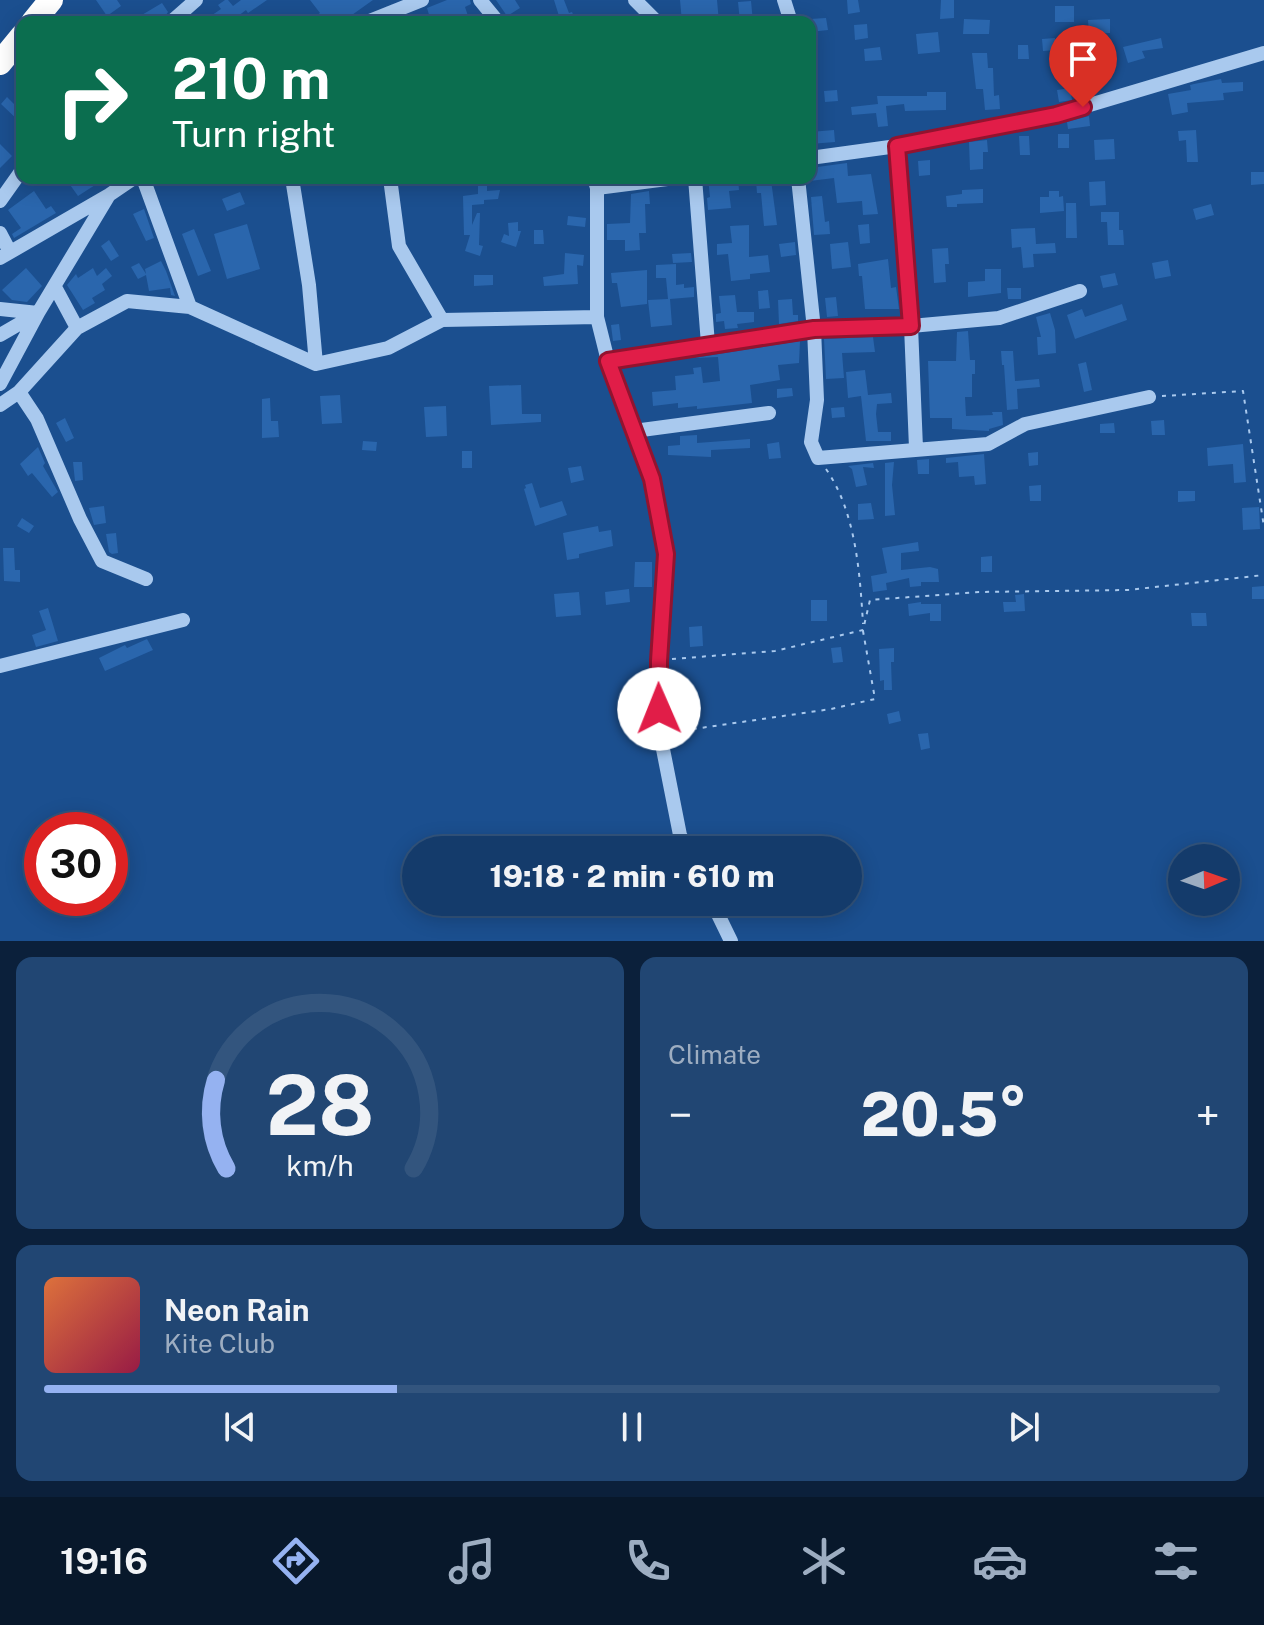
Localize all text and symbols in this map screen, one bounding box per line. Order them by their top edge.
pin [1049,25,1117,107]
icon: arrive [1061,37,1105,81]
text: 210 m [172,46,330,112]
icon: right [40,48,144,152]
text: Turn right [172,113,335,155]
position arrow [617,667,701,751]
speed limit sign: 30 [24,812,128,916]
north arrow [1168,844,1240,916]
map controls [1168,844,1240,916]
text: 19:18 · 2 min · 610 m [490,858,774,894]
text: Climate [668,1039,761,1070]
text: 28 [266,1056,374,1154]
text: 20.5° [861,1079,1027,1150]
text: − [668,1089,692,1141]
text: + [1196,1089,1220,1141]
text: km/h [286,1149,354,1182]
text: Neon Rain [164,1292,310,1328]
text: Kite Club [164,1328,275,1359]
icon: previous [218,1405,262,1449]
icon: pause [610,1405,654,1449]
icon: next [1002,1405,1046,1449]
icon: directions [268,1533,324,1589]
icon: music [444,1533,500,1589]
icon: phone [620,1533,676,1589]
icon: climate [796,1533,852,1589]
icon: car [972,1533,1028,1589]
icon: filters [1148,1533,1204,1589]
text: 19:16 [60,1540,148,1582]

